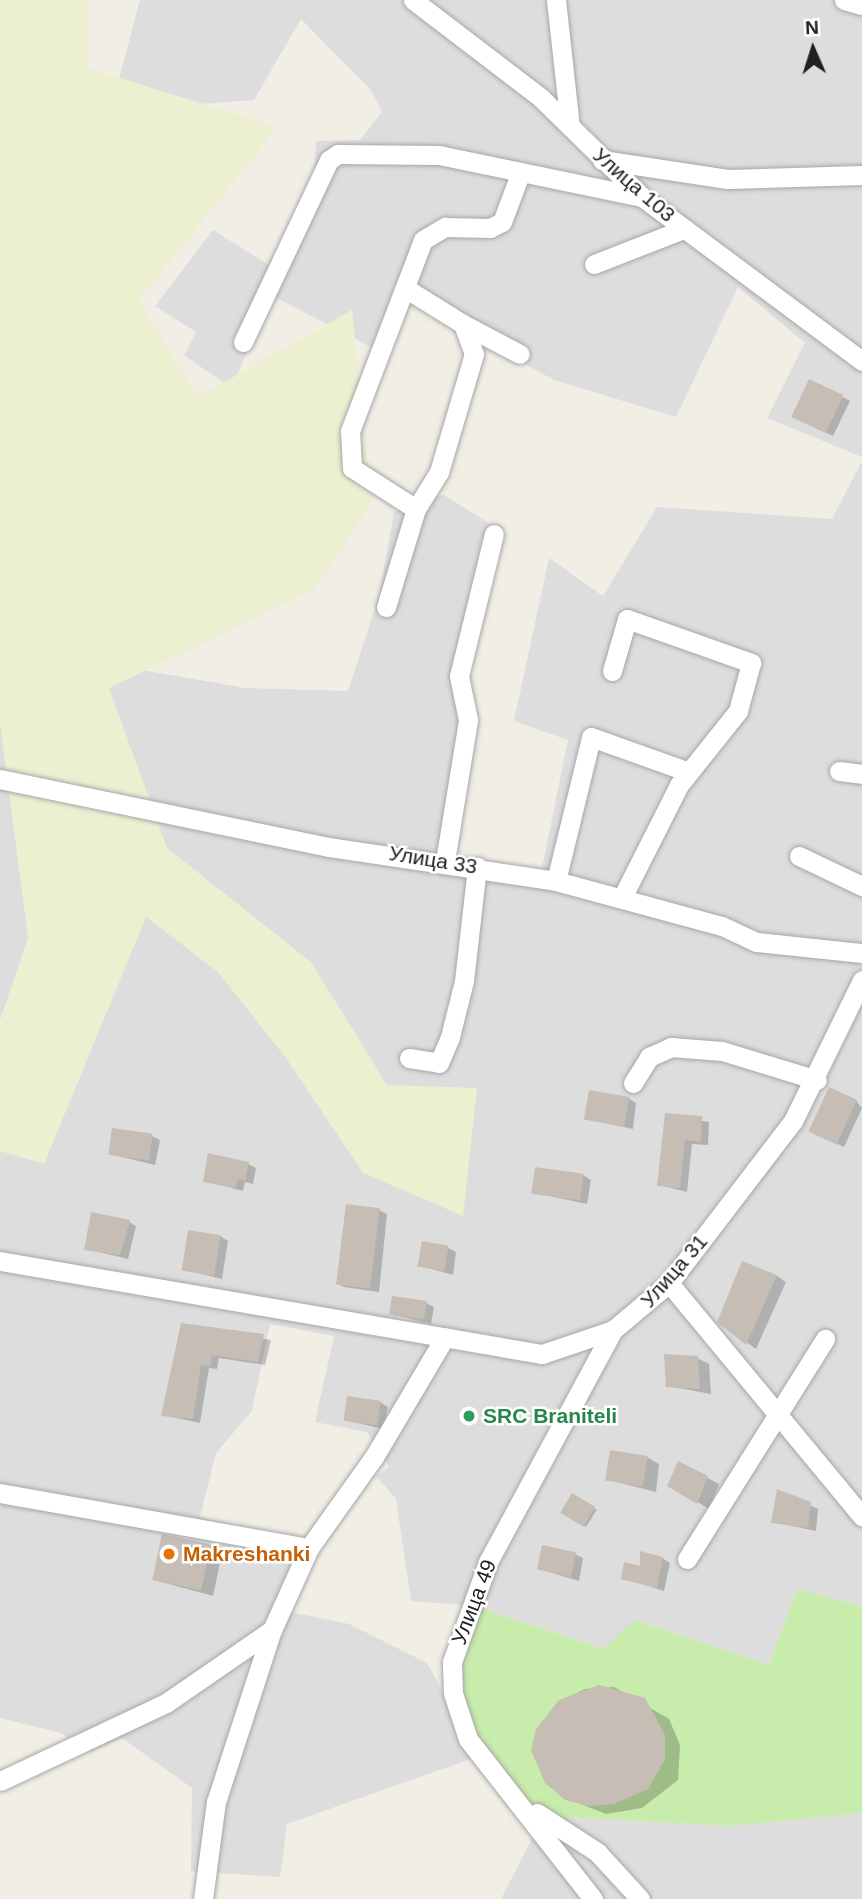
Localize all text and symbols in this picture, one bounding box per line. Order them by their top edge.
north arrow [778,14,848,84]
text: N [804,17,819,38]
street label: Улица 103 [588,143,680,227]
street label: Улица 33 [387,841,479,879]
street label: Улица 31 [635,1229,713,1313]
place label: SRC Braniteli [483,1403,617,1429]
marker: SRC Braniteli [461,1408,477,1424]
place label: Makreshanki [183,1541,310,1567]
marker: Makreshanki [161,1546,177,1562]
street label: Улица 49 [446,1556,502,1648]

